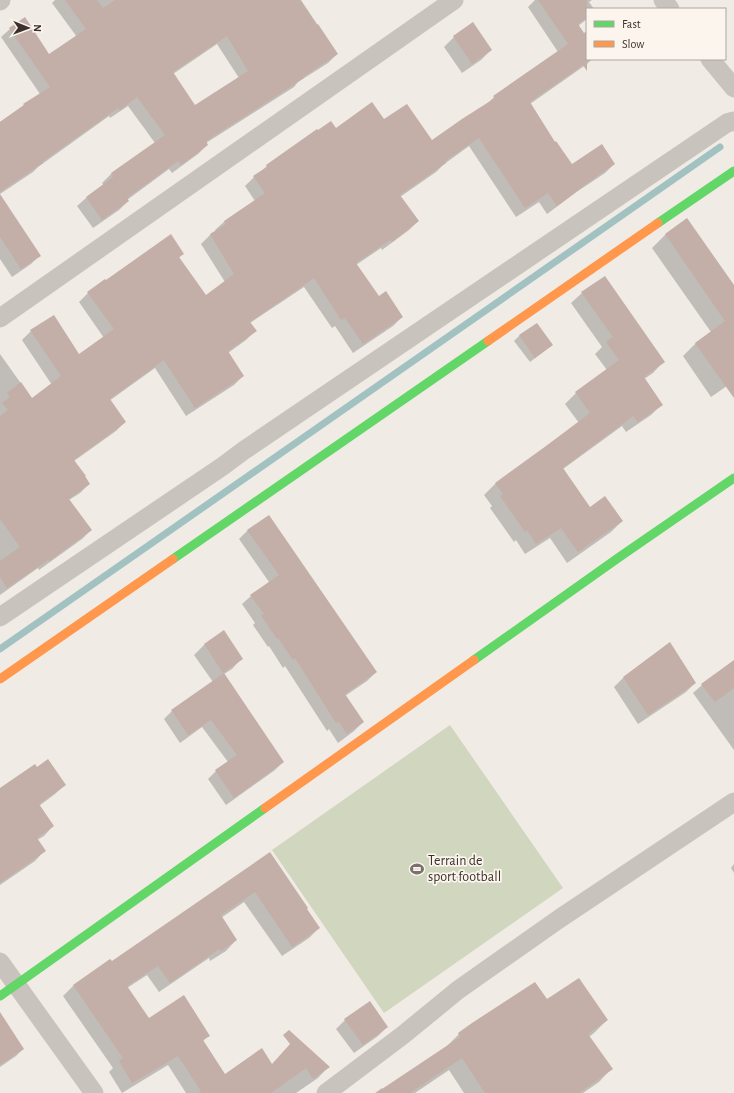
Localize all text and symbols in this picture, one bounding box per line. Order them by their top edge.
north arrow [8,8,48,48]
legend [586,8,726,60]
text: Fast [622,18,641,30]
text: N [32,24,43,32]
text: Slow [622,38,644,50]
place label: Terrain de sport football [428,854,501,884]
sports icon: Terrain de sport football [409,861,425,877]

